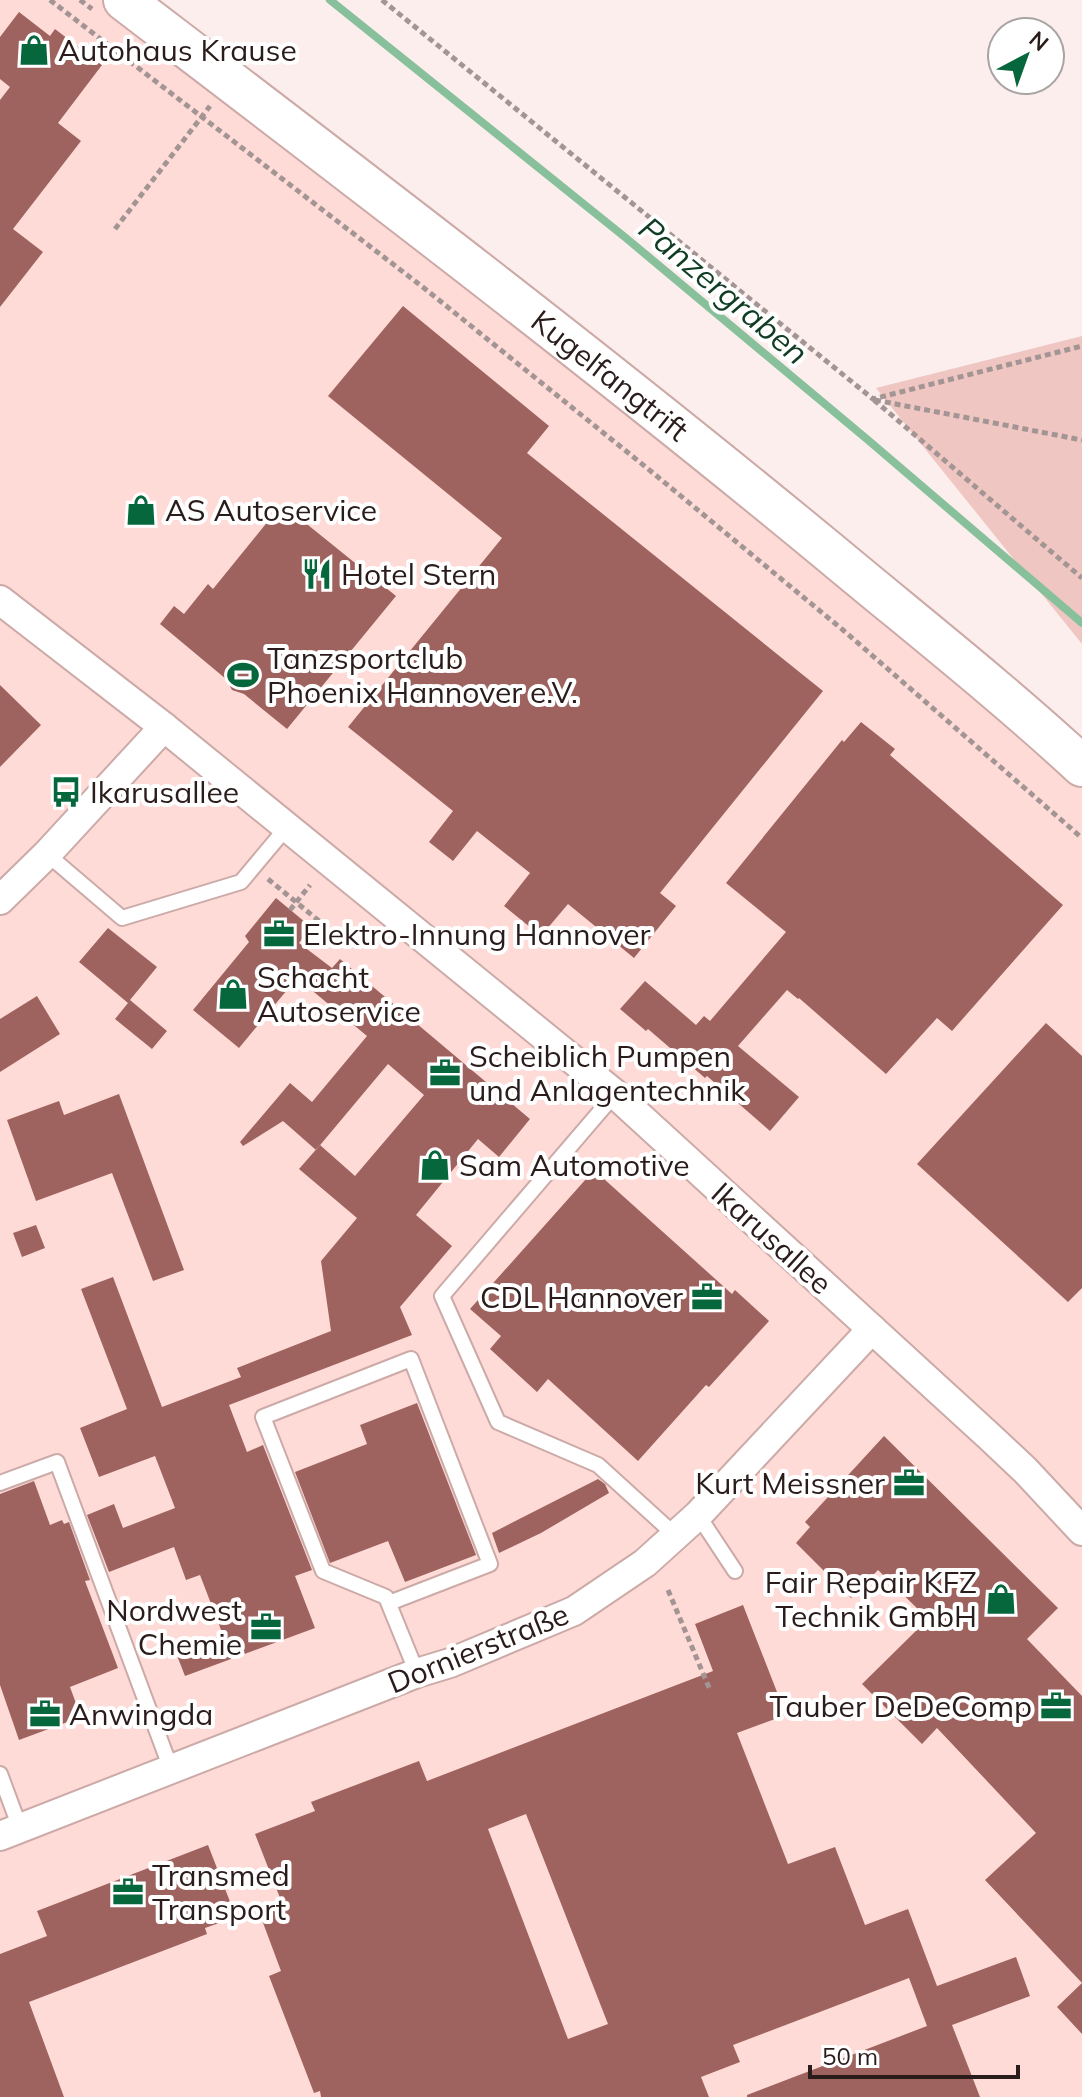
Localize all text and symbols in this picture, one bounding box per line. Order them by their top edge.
north arrow [986,16,1066,96]
text: N [1024,25,1055,57]
place label: Autohaus Krause [58,31,297,69]
shop icon: Autohaus Krause [17,33,51,67]
water label: Panzergraben [631,208,817,372]
street label: Kugelfangtrift [524,301,696,449]
place label: AS Autoservice [165,491,377,529]
shop icon: AS Autoservice [124,493,158,527]
place label: Hotel Stern [341,555,496,593]
restaurant icon: Hotel Stern [300,557,334,591]
place label: Tanzsportclub Phoenix Hannover e.V. [267,639,578,711]
sports icon: Tanzsportclub Phoenix Hannover e.V. [226,658,260,692]
place label: Ikarusallee [90,773,239,811]
bus stop icon: Ikarusallee [49,775,83,809]
place label: Elektro-Innung Hannover [303,915,651,953]
office icon: Elektro-Innung Hannover [262,917,296,951]
place label: Schacht Autoservice [257,958,421,1030]
shop icon: Schacht Autoservice [216,977,250,1011]
place label: Scheiblich Pumpen und Anlagentechnik [469,1037,746,1109]
office icon: Scheiblich Pumpen und Anlagentechnik [428,1056,462,1090]
place label: Sam Automotive [459,1146,690,1184]
shop icon: Sam Automotive [418,1148,452,1182]
street label: Ikarusallee [704,1174,840,1302]
place label: CDL Hannover [480,1278,683,1316]
office icon: CDL Hannover [690,1280,724,1314]
place label: Kurt Meissner [695,1464,885,1502]
office icon: Kurt Meissner [892,1466,926,1500]
place label: Fair Repair KFZ Technik GmbH [765,1563,977,1635]
shop icon: Fair Repair KFZ Technik GmbH [984,1582,1018,1616]
place label: Nordwest Chemie [106,1591,242,1663]
street label: Dornierstraße [382,1595,574,1701]
office icon: Nordwest Chemie [249,1610,283,1644]
place label: Tauber DeDeComp [769,1687,1032,1725]
office icon: Tauber DeDeComp [1039,1689,1073,1723]
place label: Anwingda [69,1695,213,1733]
office icon: Anwingda [28,1697,62,1731]
place label: Transmed Transport [152,1856,290,1928]
office icon: Transmed Transport [111,1875,145,1909]
scale bar [810,2029,1018,2079]
text: 50 m [822,2041,878,2071]

